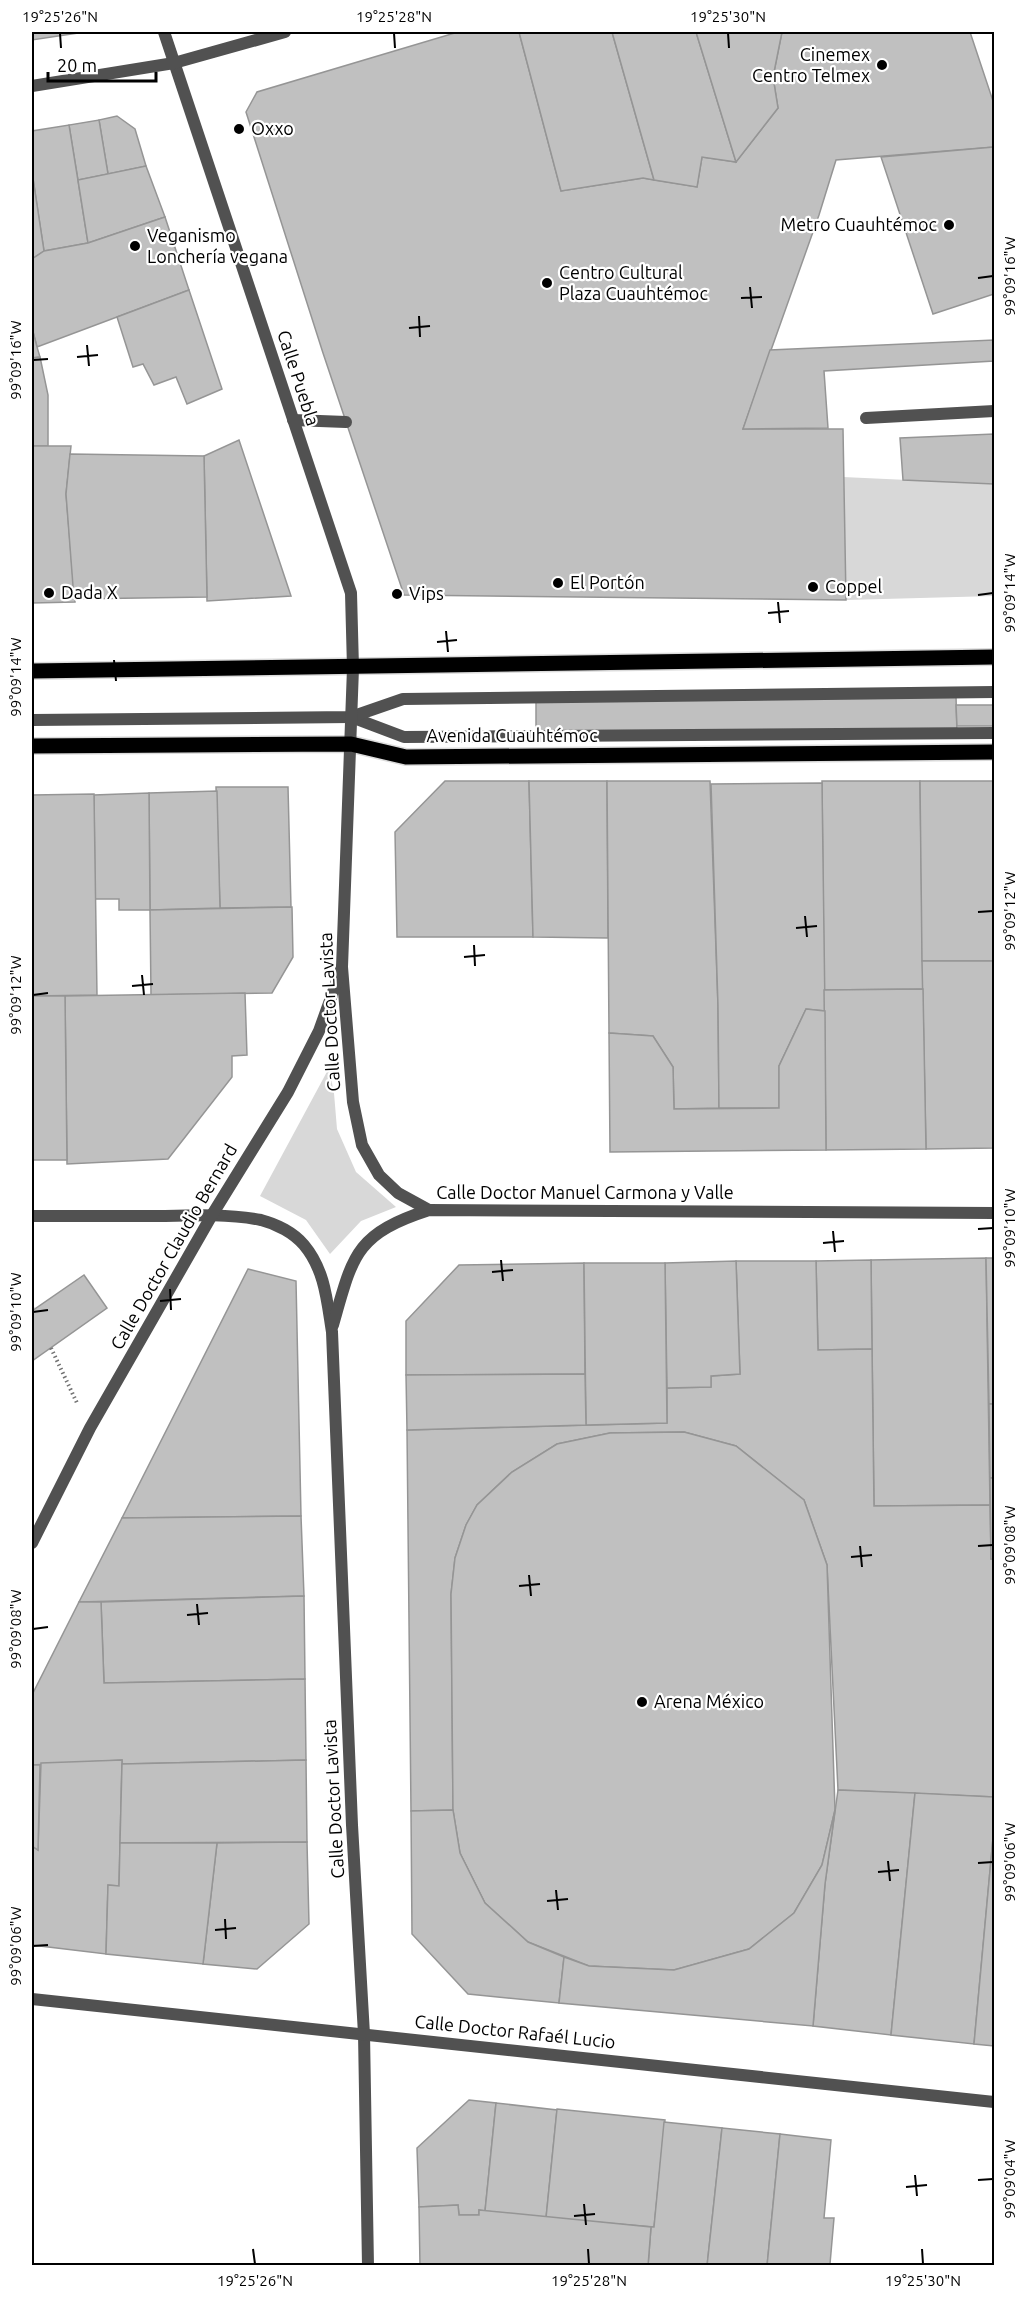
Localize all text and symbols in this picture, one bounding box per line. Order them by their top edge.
text: 19°25'26"N [22,8,98,25]
text: 19°25'28"N [356,8,432,25]
text: 19°25'30"N [690,8,766,25]
place label: Cinemex Centro Telmex [752,44,870,85]
scale bar [48,45,156,83]
text: 20 m [57,55,97,75]
marker: Cinemex Centro Telmex [875,58,889,72]
place label: Oxxo [251,118,294,138]
marker: Oxxo [232,122,246,136]
place label: Metro Cuauhtémoc [781,214,937,234]
marker: Metro Cuauhtémoc [942,218,956,232]
place label: Veganismo Lonchería vegana [147,225,288,266]
text: 99°09'16"W [1001,236,1018,316]
marker: Veganismo Lonchería vegana [128,239,142,253]
place label: Centro Cultural Plaza Cuauhtémoc [559,262,708,303]
marker: Centro Cultural Plaza Cuauhtémoc [540,276,554,290]
text: 99°09'16"W [7,320,24,400]
street label: Calle Puebla [274,327,324,428]
text: 99°09'14"W [1001,553,1018,633]
place label: El Portón [570,572,645,592]
marker: El Portón [551,576,565,590]
place label: Coppel [825,576,883,596]
marker: Coppel [806,580,820,594]
place label: Dada X [61,582,118,602]
place label: Vips [409,583,444,603]
marker: Dada X [42,586,56,600]
marker: Vips [390,587,404,601]
text: 99°09'14"W [7,637,24,717]
street label: Avenida Cuauhtémoc [426,725,598,745]
text: 99°09'12"W [1001,871,1018,951]
street label: Calle Doctor Lavista [315,932,343,1092]
text: 99°09'12"W [7,955,24,1035]
street label: Calle Doctor Claudio Bernard [106,1140,240,1353]
street label: Calle Doctor Manuel Carmona y Valle [436,1182,734,1202]
text: 99°09'10"W [1001,1188,1018,1268]
text: 99°09'10"W [7,1272,24,1352]
text: 99°09'08"W [1001,1505,1018,1585]
text: 99°09'08"W [7,1589,24,1669]
place label: Arena México [654,1691,764,1711]
marker: Arena México [635,1695,649,1709]
street label: Calle Doctor Lavista [319,1719,347,1879]
text: 99°09'06"W [1001,1822,1018,1902]
text: 99°09'06"W [7,1906,24,1986]
street label: Calle Doctor Rafaél Lucio [414,2011,617,2052]
text: 99°09'04"W [1001,2139,1018,2219]
text: 19°25'26"N [217,2272,293,2289]
text: 19°25'28"N [551,2272,627,2289]
text: 19°25'30"N [885,2272,961,2289]

